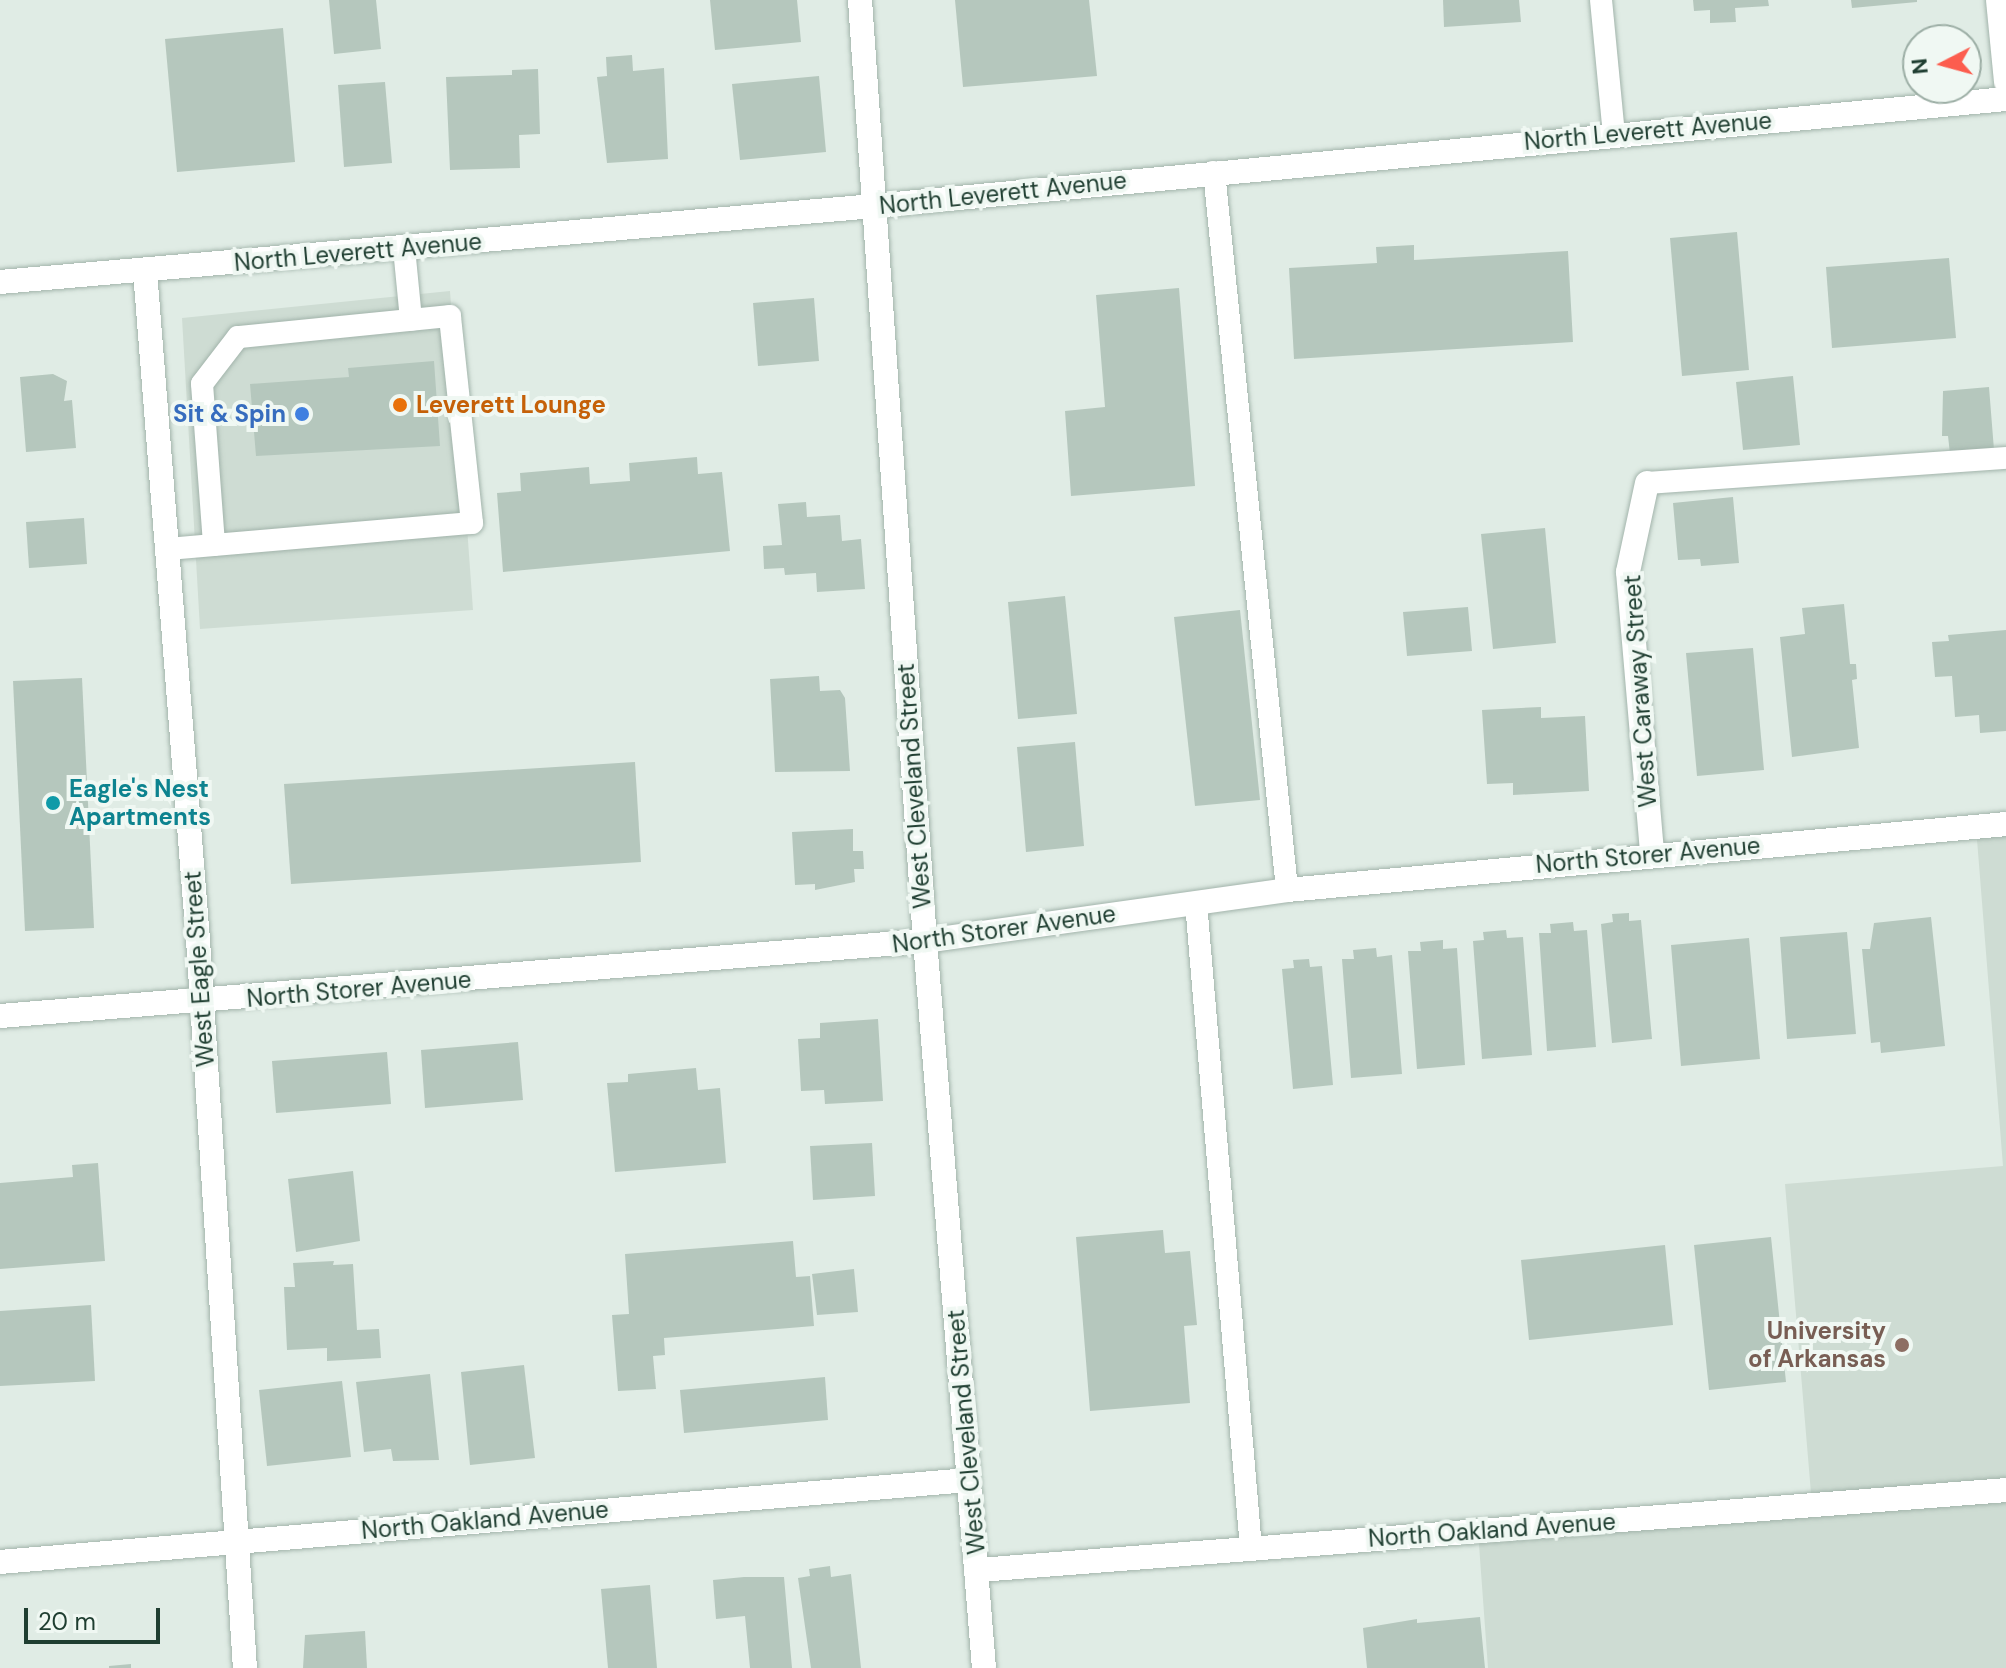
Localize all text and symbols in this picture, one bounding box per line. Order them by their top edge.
north arrow [1902,24,1982,104]
text: N [1904,57,1935,76]
street label: North Leverett Avenue [1523,106,1773,156]
street label: North Leverett Avenue [878,166,1128,220]
street label: North Leverett Avenue [233,227,483,277]
place label: Leverett Lounge [416,391,606,419]
marker: Leverett Lounge [391,396,409,414]
place label: Sit & Spin [173,400,286,428]
marker: Sit & Spin [293,405,311,423]
street label: West Caraway Street [1618,574,1662,808]
street label: West Cleveland Street [891,662,937,910]
place label: Eagle's Nest Apartments [69,775,211,831]
marker: Eagle's Nest Apartments [44,794,62,812]
street label: North Storer Avenue [1534,831,1762,879]
street label: West Eagle Street [178,870,220,1068]
street label: North Storer Avenue [890,899,1118,959]
street label: North Storer Avenue [245,965,473,1013]
street label: West Cleveland Street [941,1308,991,1556]
place label: University of Arkansas [1748,1317,1886,1373]
marker: University of Arkansas [1893,1336,1911,1354]
street label: North Oakland Avenue [360,1495,610,1545]
street label: North Oakland Avenue [1367,1507,1617,1553]
scale bar [28,1592,164,1642]
text: 20 m [38,1606,96,1637]

